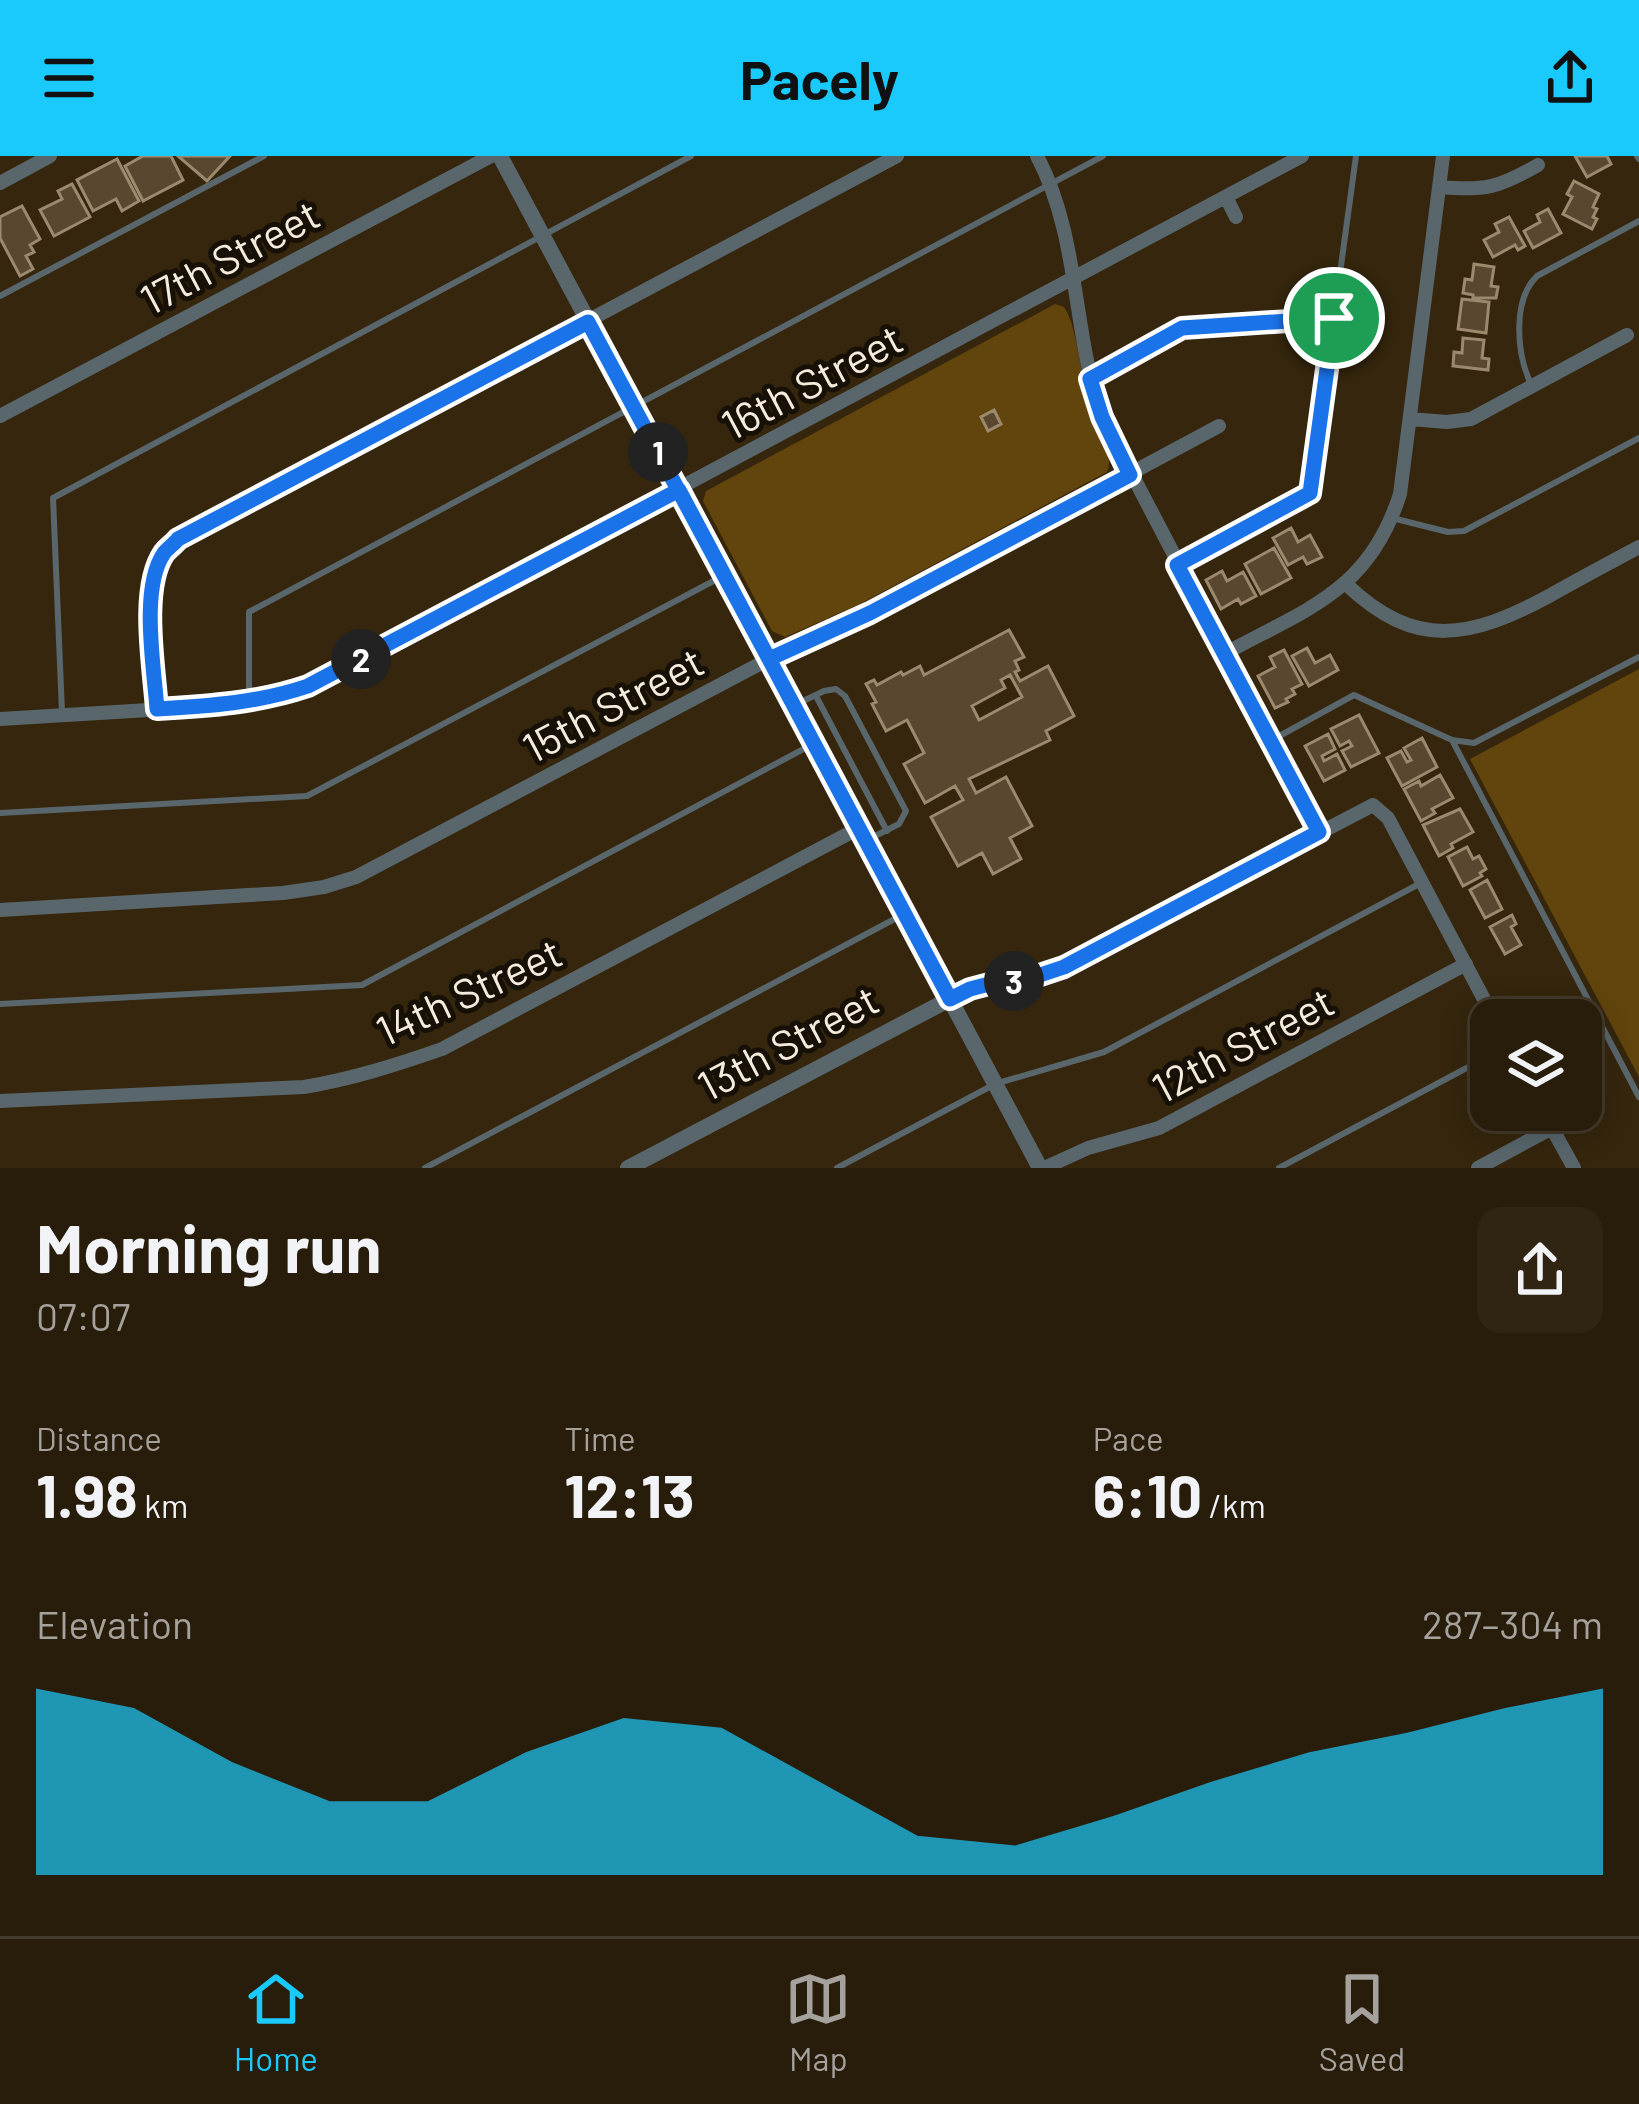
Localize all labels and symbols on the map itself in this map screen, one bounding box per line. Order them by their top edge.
street label: 17th Street [131,187,327,323]
pin [1283,267,1385,369]
street label: 16th Street [712,312,910,449]
pin: 1 [628,422,688,482]
pin: 2 [331,629,391,689]
street label: 15th Street [513,635,711,772]
street label: 14th Street [367,926,569,1055]
pin: 3 [984,951,1044,1011]
street label: 13th Street [688,973,886,1110]
street label: 12th Street [1143,975,1341,1112]

